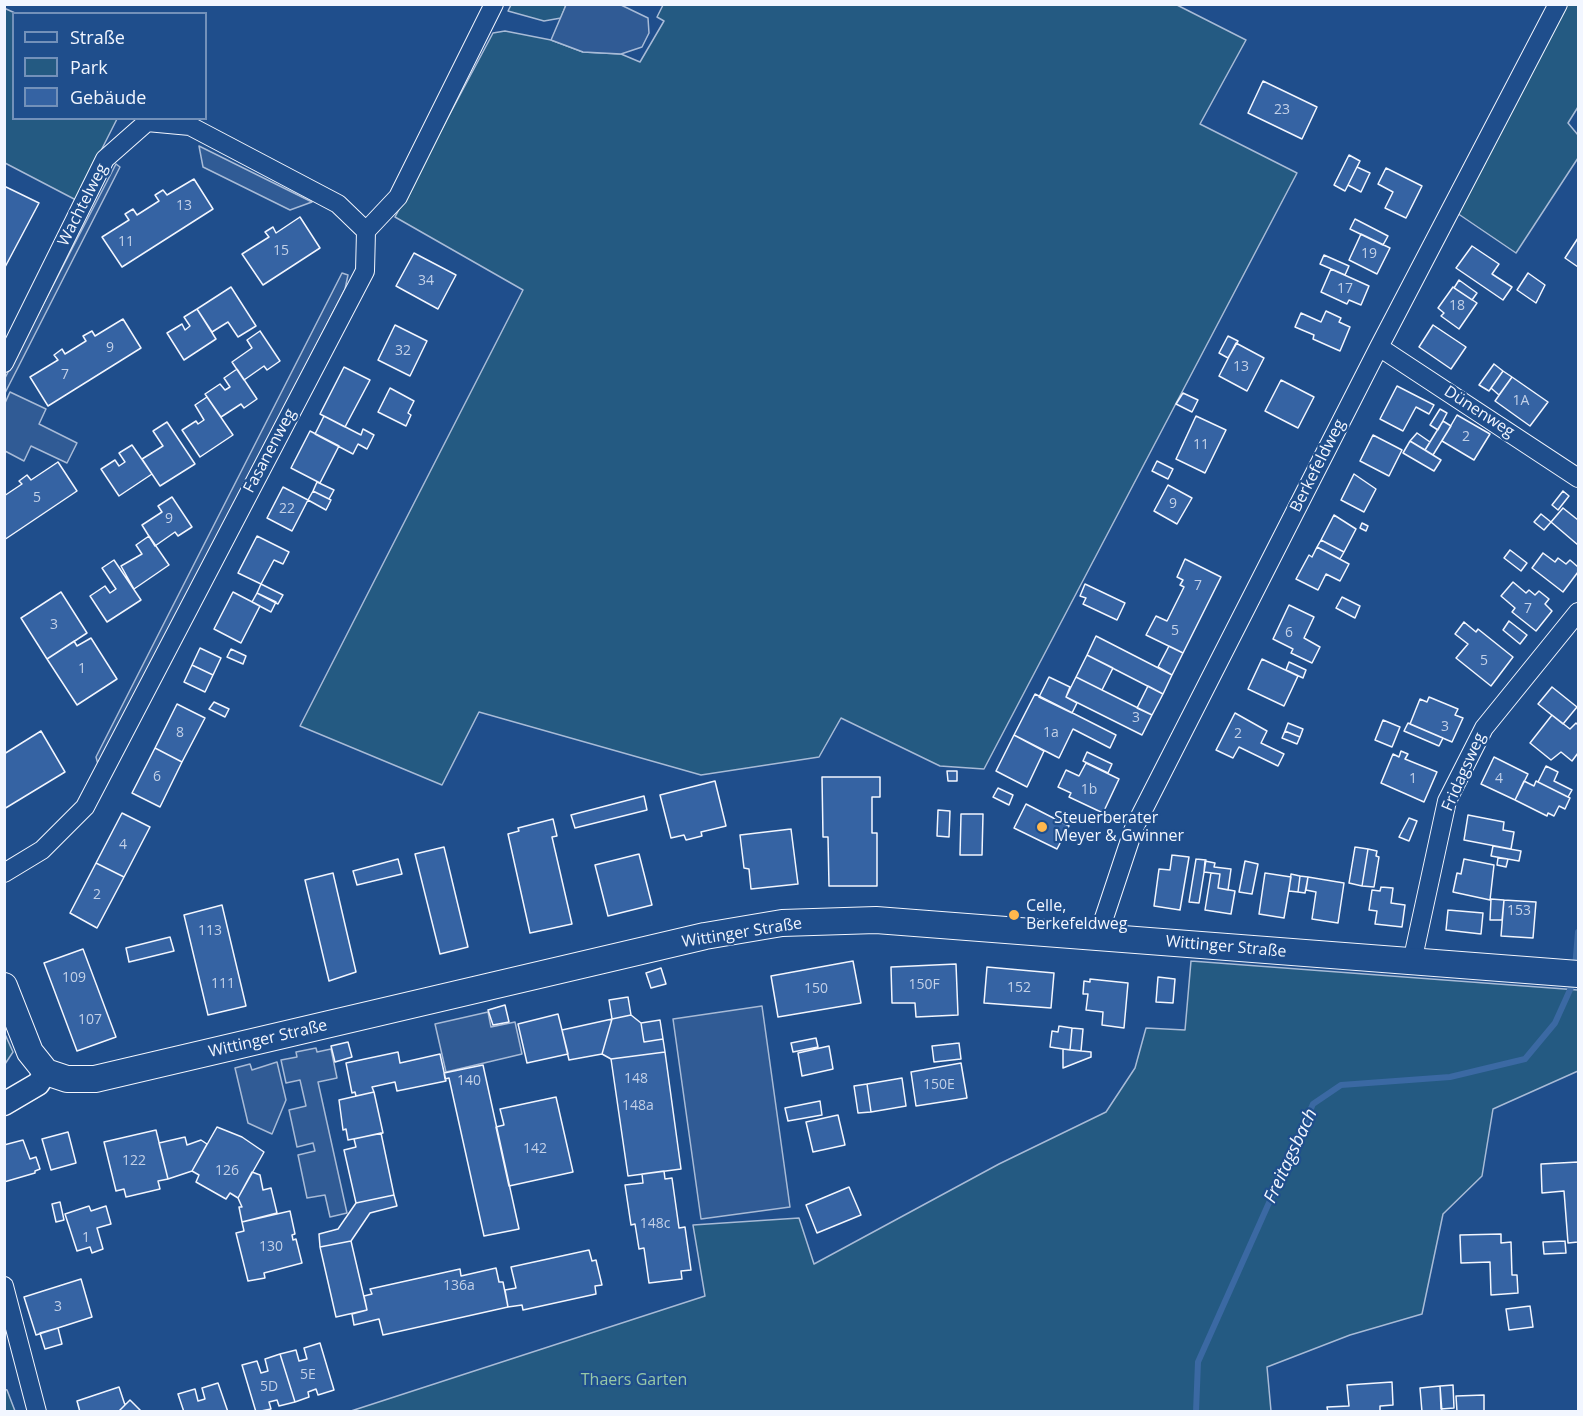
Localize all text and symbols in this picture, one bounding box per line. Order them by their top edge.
legend [12,12,207,120]
text: Straße [70,25,125,49]
text: Park [70,55,108,79]
text: Gebäude [70,85,146,109]
house number: 23 [1274,102,1290,118]
street label: Wachtelweg [54,161,112,249]
house number: 13 [176,198,192,214]
house number: 11 [118,234,134,250]
house number: 15 [273,243,289,259]
house number: 19 [1361,246,1377,262]
house number: 34 [418,273,434,289]
house number: 17 [1337,281,1353,297]
house number: 18 [1449,298,1465,314]
house number: 9 [106,340,114,356]
house number: 32 [395,343,411,359]
house number: 13 [1233,359,1249,375]
house number: 7 [61,367,69,383]
street label: Dünenweg [1440,382,1518,442]
house number: 1A [1513,393,1529,409]
street label: Fasanenweg [240,406,300,496]
street label: Berkefeldweg [1286,416,1350,516]
house number: 2 [1462,429,1470,445]
house number: 11 [1193,437,1209,453]
house number: 5 [33,490,41,506]
house number: 9 [1169,496,1177,512]
house number: 22 [279,501,295,517]
house number: 9 [165,511,173,527]
house number: 7 [1194,578,1202,594]
house number: 7 [1524,601,1532,617]
house number: 3 [50,617,58,633]
house number: 5 [1171,623,1179,639]
house number: 6 [1285,625,1293,641]
house number: 5 [1480,653,1488,669]
house number: 1 [78,661,86,677]
house number: 3 [1132,710,1140,726]
house number: 3 [1441,719,1449,735]
house number: 8 [176,725,184,741]
house number: 1a [1043,725,1059,741]
house number: 2 [1234,726,1242,742]
street label: Fridagsweg [1438,730,1490,814]
house number: 6 [153,769,161,785]
house number: 1 [1409,771,1417,787]
house number: 4 [1495,771,1503,787]
house number: 1b [1081,782,1097,798]
place label: Steuerberater Meyer & Gwinner [1054,808,1184,846]
marker: Steuerberater Meyer & Gwinner [1035,820,1049,834]
house number: 4 [119,837,127,853]
house number: 2 [93,887,101,903]
place label: Celle, Berkefeldweg [1026,896,1128,934]
house number: 153 [1507,903,1531,919]
marker: Celle, Berkefeldweg [1007,908,1021,922]
street label: Wittinger Straße [681,914,803,952]
house number: 113 [198,923,222,939]
street label: Wittinger Straße [1165,932,1287,962]
house number: 109 [62,970,86,986]
house number: 111 [211,976,235,992]
house number: 150F [908,977,940,993]
house number: 152 [1007,980,1031,996]
house number: 150 [804,981,828,997]
house number: 107 [78,1012,102,1028]
street label: Wittinger Straße [207,1016,329,1062]
house number: 148 [624,1071,648,1087]
house number: 140 [457,1073,481,1089]
house number: 150E [923,1077,955,1093]
house number: 148a [622,1098,654,1114]
water label: Freitagsbach [1260,1105,1322,1207]
house number: 142 [523,1141,547,1157]
house number: 122 [122,1153,146,1169]
house number: 126 [215,1163,239,1179]
house number: 148c [640,1216,670,1232]
house number: 1 [82,1230,90,1246]
house number: 130 [259,1239,283,1255]
house number: 136a [443,1278,475,1294]
house number: 3 [54,1299,62,1315]
house number: 5E [300,1367,316,1383]
park label: Thaers Garten [581,1370,687,1390]
house number: 5D [260,1379,278,1395]

